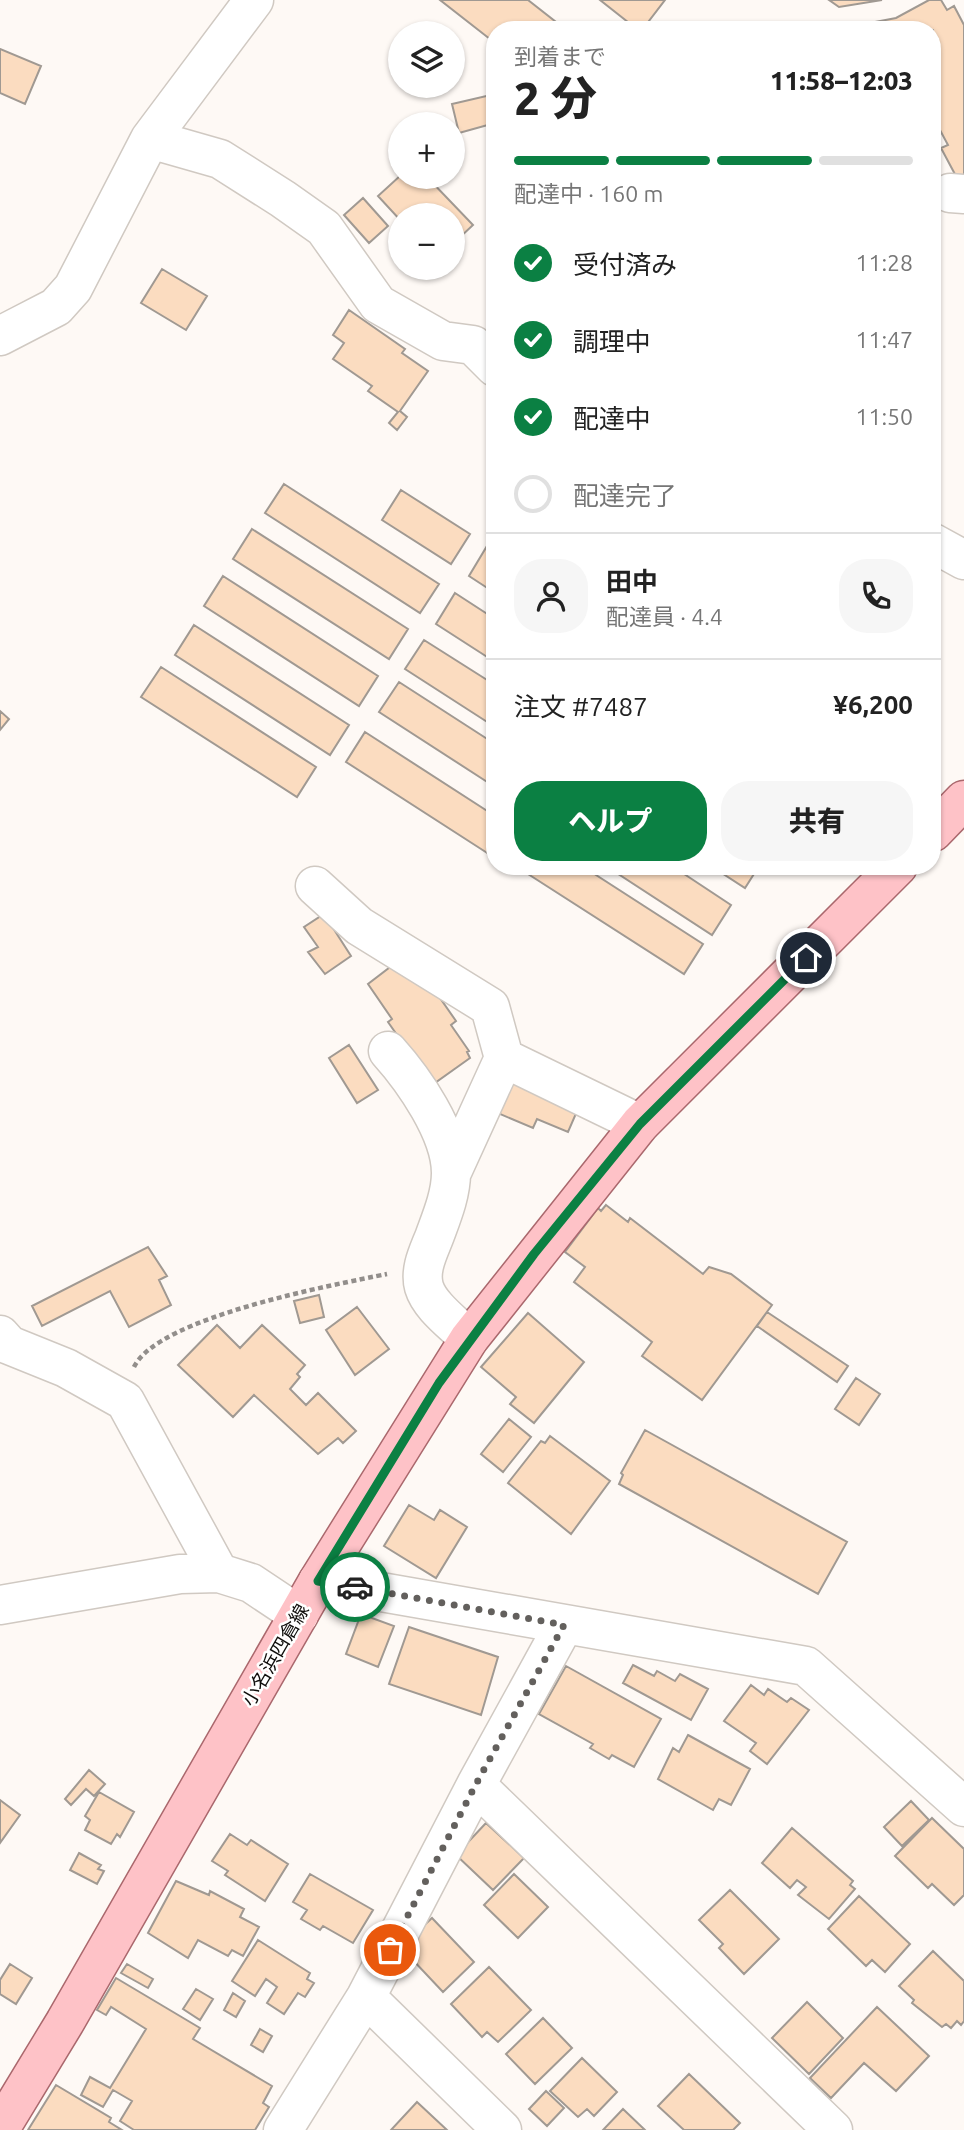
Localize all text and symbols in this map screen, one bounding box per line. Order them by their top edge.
map controls [388,21,465,280]
button: layers [388,21,465,98]
text: 到着まで [514,44,606,69]
text: 11:58–12:03 [770,66,913,95]
text: 2 分 [514,72,597,124]
button: + [388,112,465,189]
text: 配達中 · 160 m [514,181,663,206]
button: − [388,203,465,280]
icon: check [514,244,552,282]
text: 受付済み [573,250,677,279]
text: 11:28 [855,250,913,275]
icon: check [514,321,552,359]
text: 調理中 [573,327,651,356]
text: 11:47 [855,327,913,352]
icon: check [514,398,552,436]
text: 配達中 [573,404,651,433]
text: 11:50 [855,404,913,429]
text: 配達完了 [573,481,677,510]
button: person [514,559,588,633]
button: phone [839,559,913,633]
text: 田中 [606,567,658,596]
text: 配達員 · 4.4 [606,604,723,629]
text: ¥6,200 [833,690,913,719]
text: 注文 #7487 [514,692,648,721]
button: ヘルプ [514,781,707,861]
button: 共有 [721,781,913,861]
pin [776,928,836,988]
icon: home [787,939,825,977]
courier [320,1552,390,1622]
icon: car [336,1568,374,1606]
street label: 小名浜四倉線 [237,1600,313,1710]
pin [360,1920,420,1980]
icon: bag [371,1931,409,1969]

